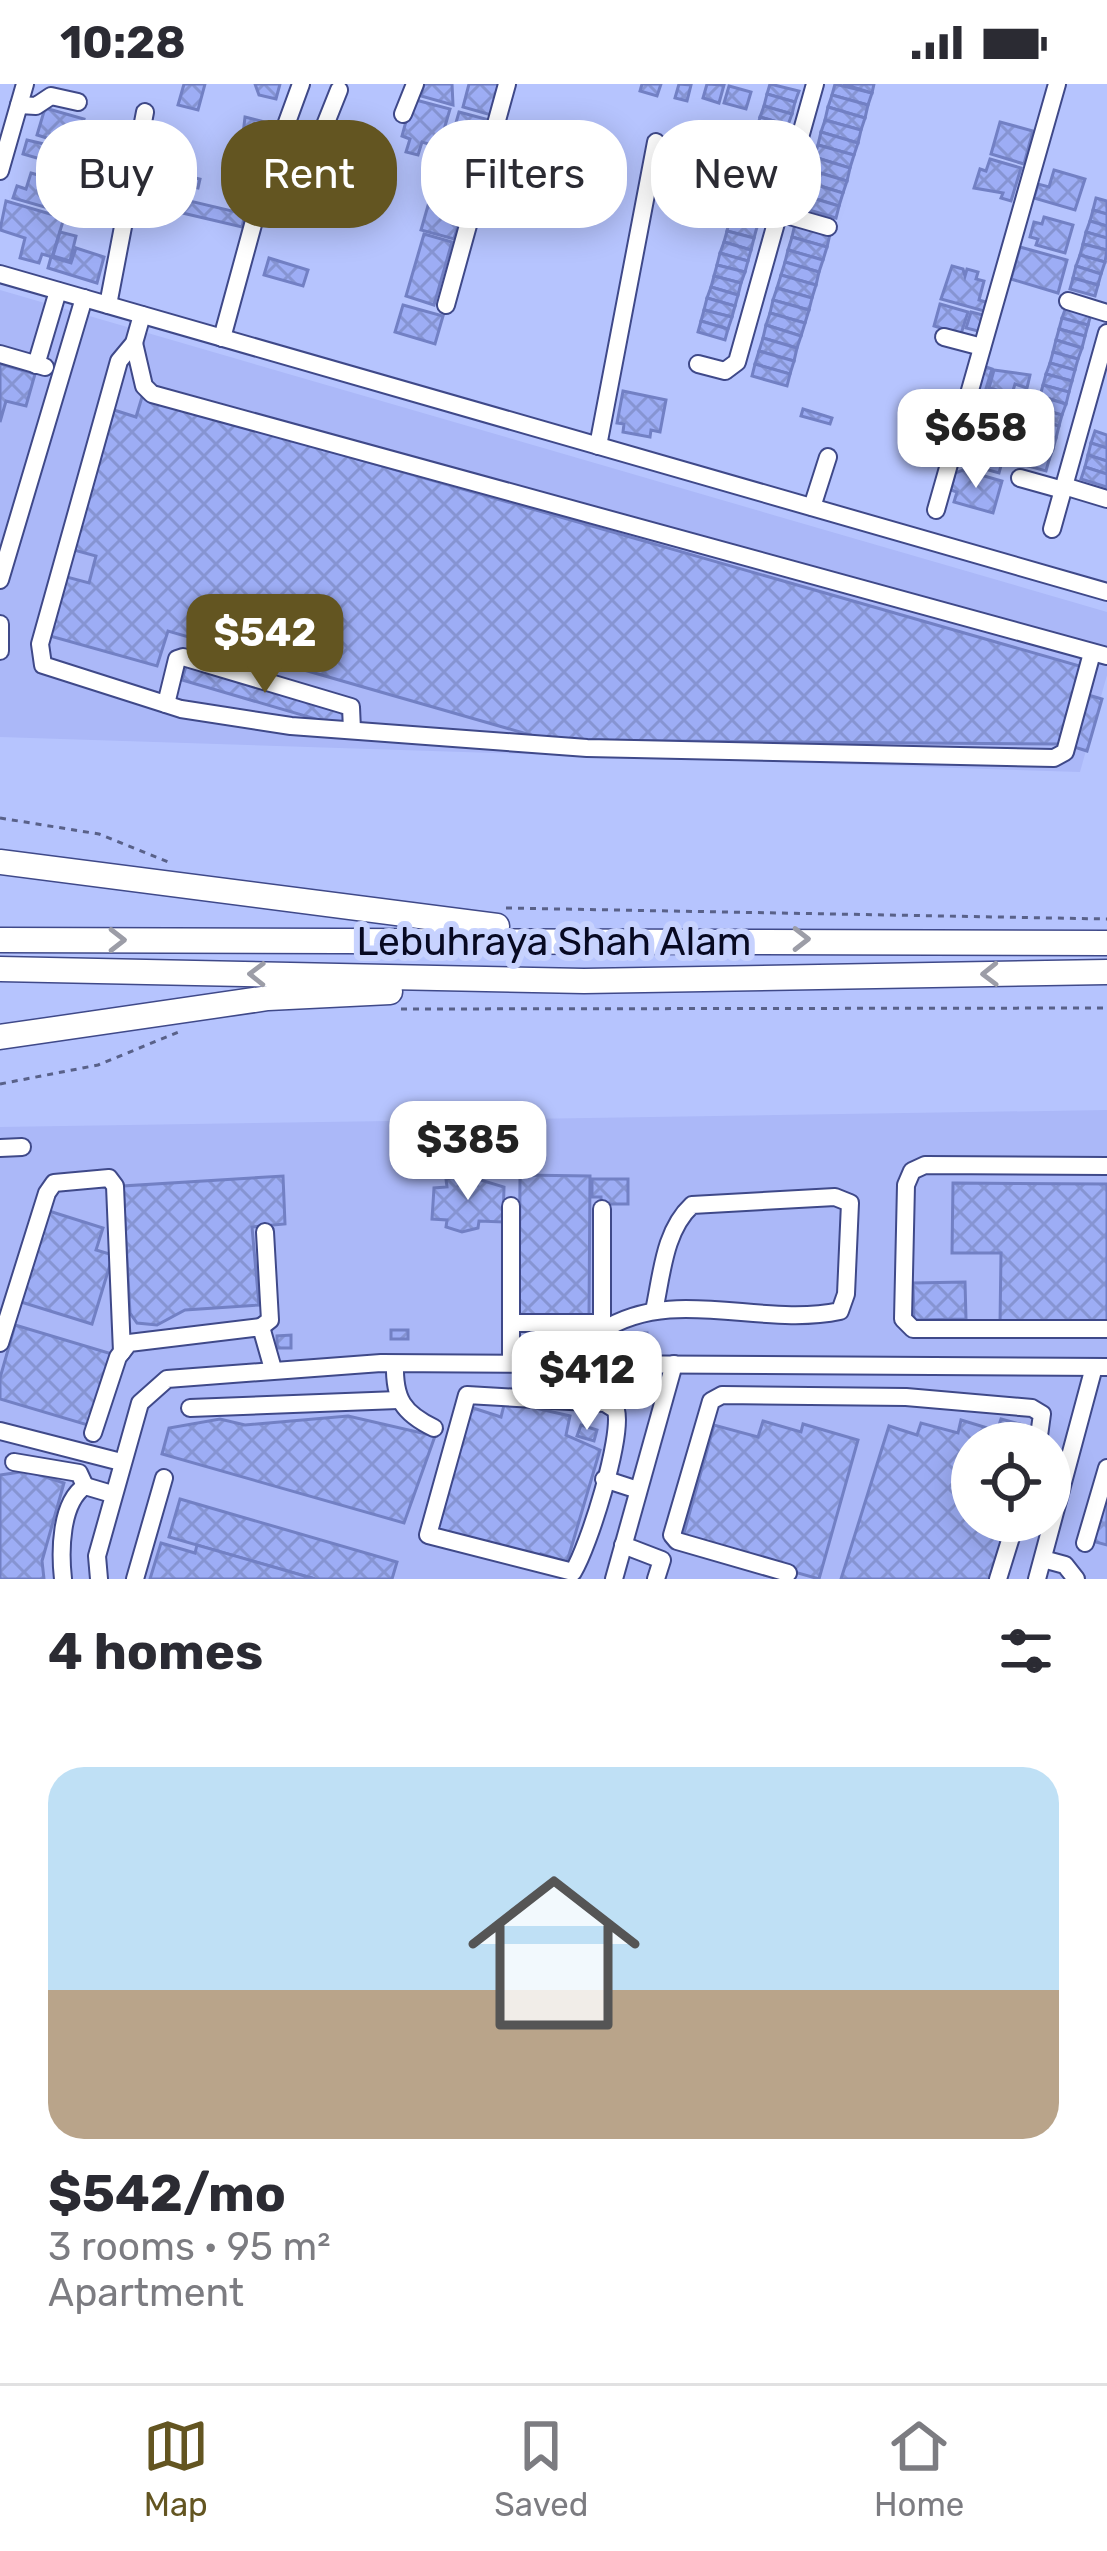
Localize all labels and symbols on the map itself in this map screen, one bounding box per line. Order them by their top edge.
pin: $658 [905,389,1047,491]
pin: $542 [194,594,336,696]
street label: Lebuhraya Shah Alam [357,919,751,965]
one-way arrow [792,925,811,951]
one-way arrow [109,927,127,953]
one-way arrow [980,961,999,987]
one-way arrow [247,962,266,988]
pin: $385 [397,1101,539,1203]
pin: $412 [516,1331,658,1433]

